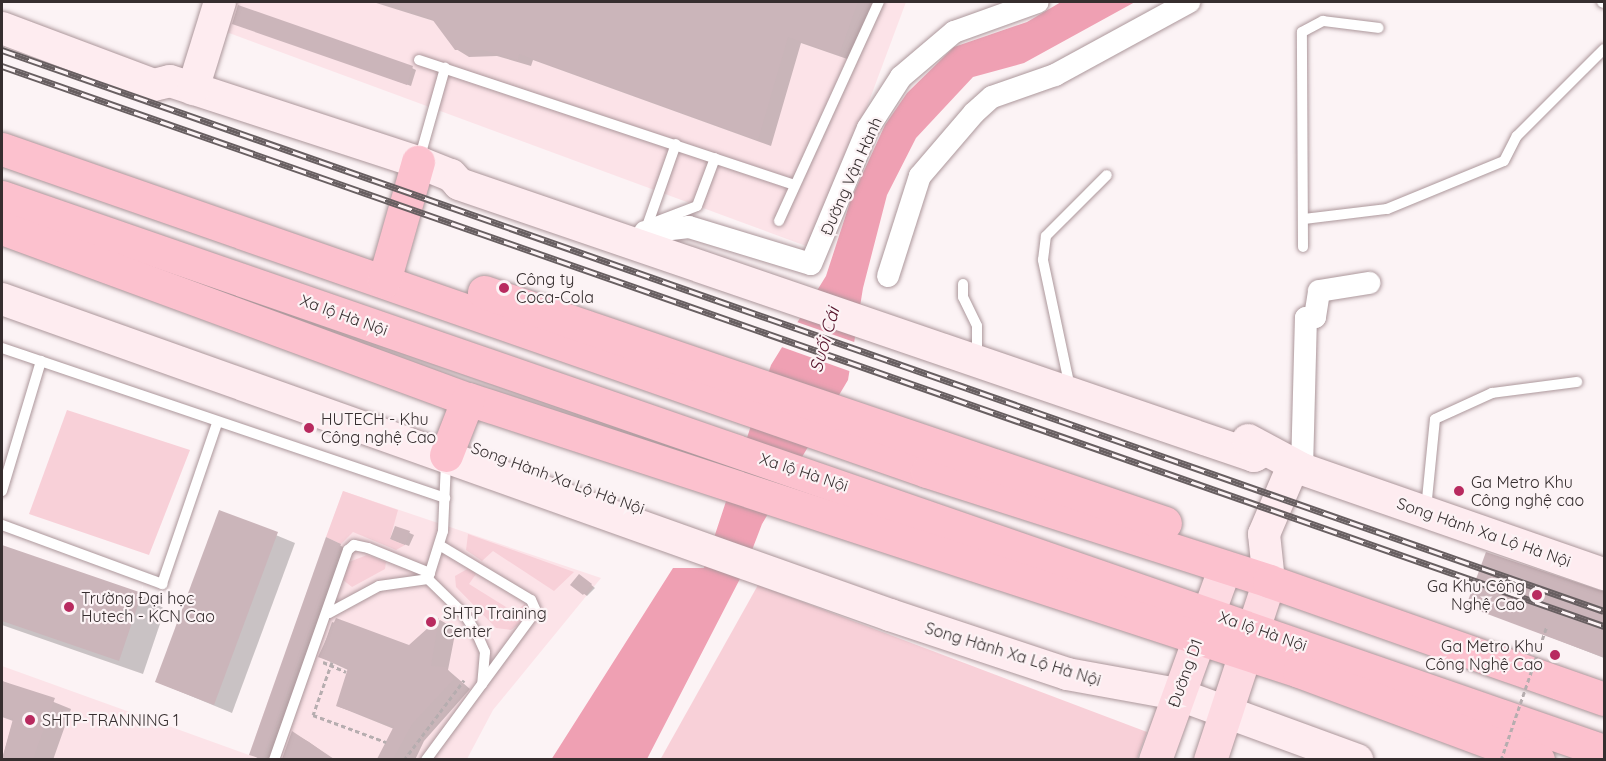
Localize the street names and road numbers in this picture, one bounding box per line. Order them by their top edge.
street label: Đường Vận Hành [816,114,886,238]
street label: Xa lộ Hà Nội [298,290,390,340]
street label: Song Hành Xa Lộ Hà Nội [469,438,647,518]
street label: Xa lộ Hà Nội [757,449,851,495]
street label: Song Hành Xa Lộ Hà Nội [1394,493,1574,571]
street label: Xa lộ Hà Nội [1216,607,1310,655]
street label: Song Hành Xa Lộ Hà Nội [923,618,1103,690]
street label: Đường D1 [1164,636,1206,710]

